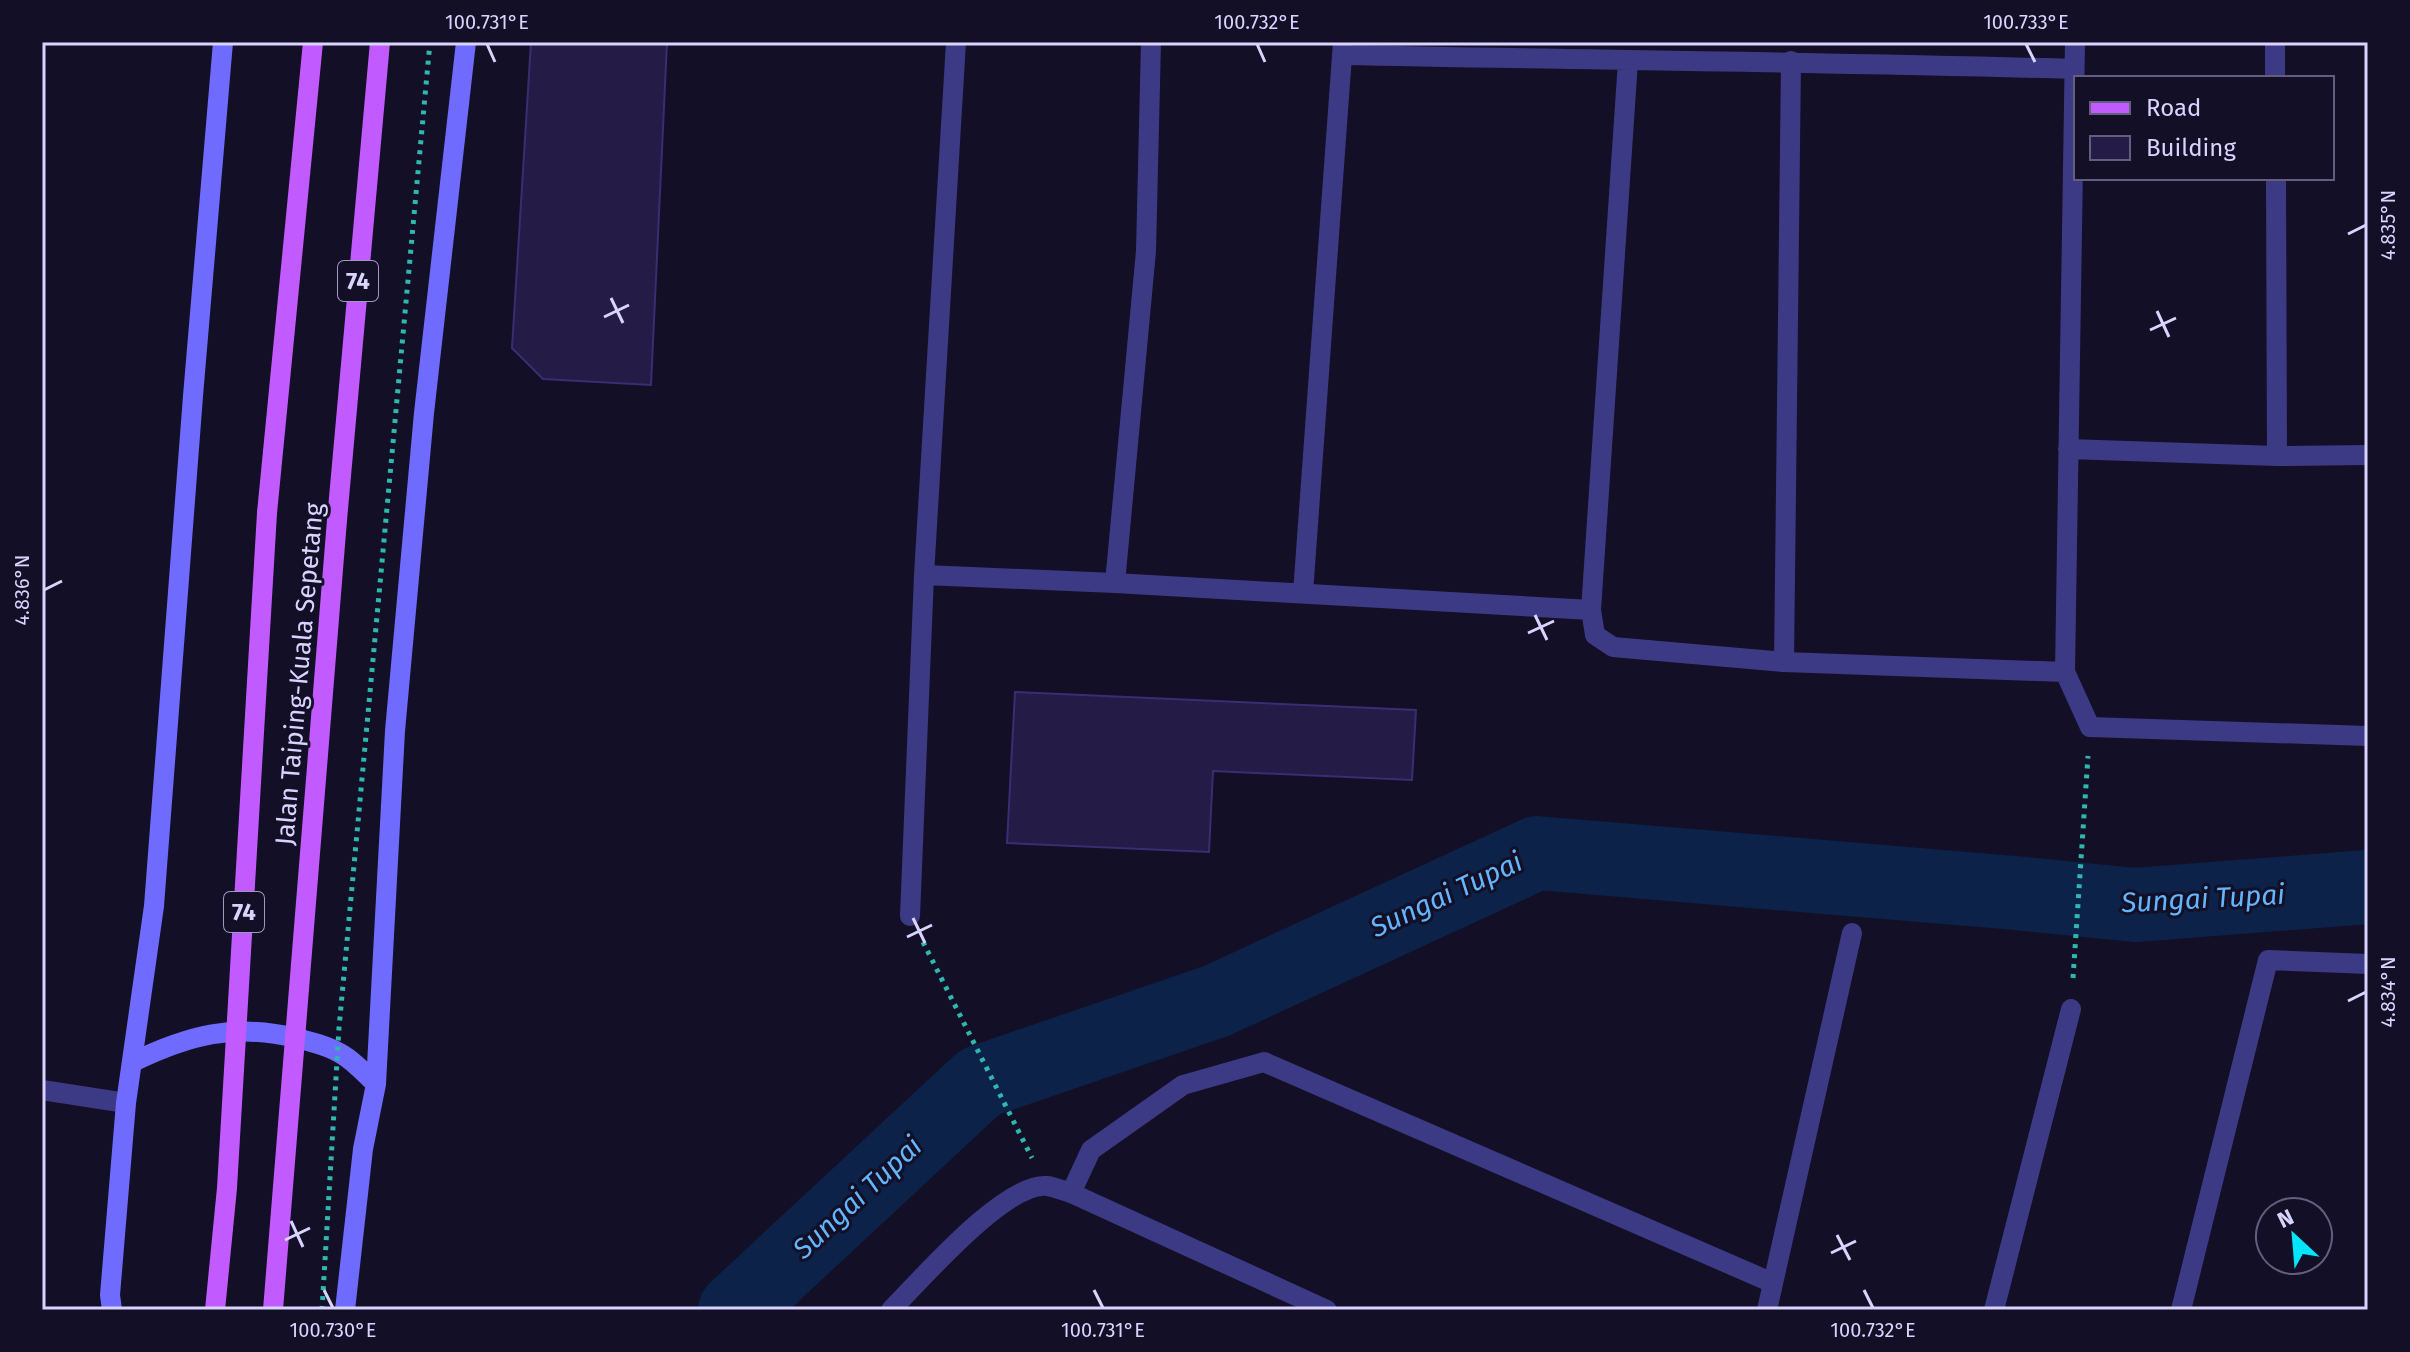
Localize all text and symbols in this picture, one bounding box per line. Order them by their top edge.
text: 100.731°E [445,10,529,34]
text: 100.732°E [1214,10,1300,34]
text: 100.733°E [1983,10,2069,34]
legend [2074,76,2334,180]
text: Road [2146,94,2201,122]
text: Building [2146,134,2236,162]
text: 4.835°N [2376,190,2400,260]
road number: 74 [338,261,378,301]
street label: Jalan Taiping-Kuala Sepetang [269,501,330,847]
text: 4.836°N [10,554,34,626]
water label: Sungai Tupai [1364,845,1528,944]
water label: Sungai Tupai [2119,878,2286,919]
road number: 74 [224,892,264,932]
text: 4.834°N [2376,956,2400,1028]
water label: Sungai Tupai [785,1129,929,1266]
north arrow [2254,1196,2334,1276]
text: N [2273,1203,2298,1234]
text: 100.730°E [290,1318,376,1342]
text: 100.731°E [1061,1318,1145,1342]
text: 100.732°E [1830,1318,1916,1342]

